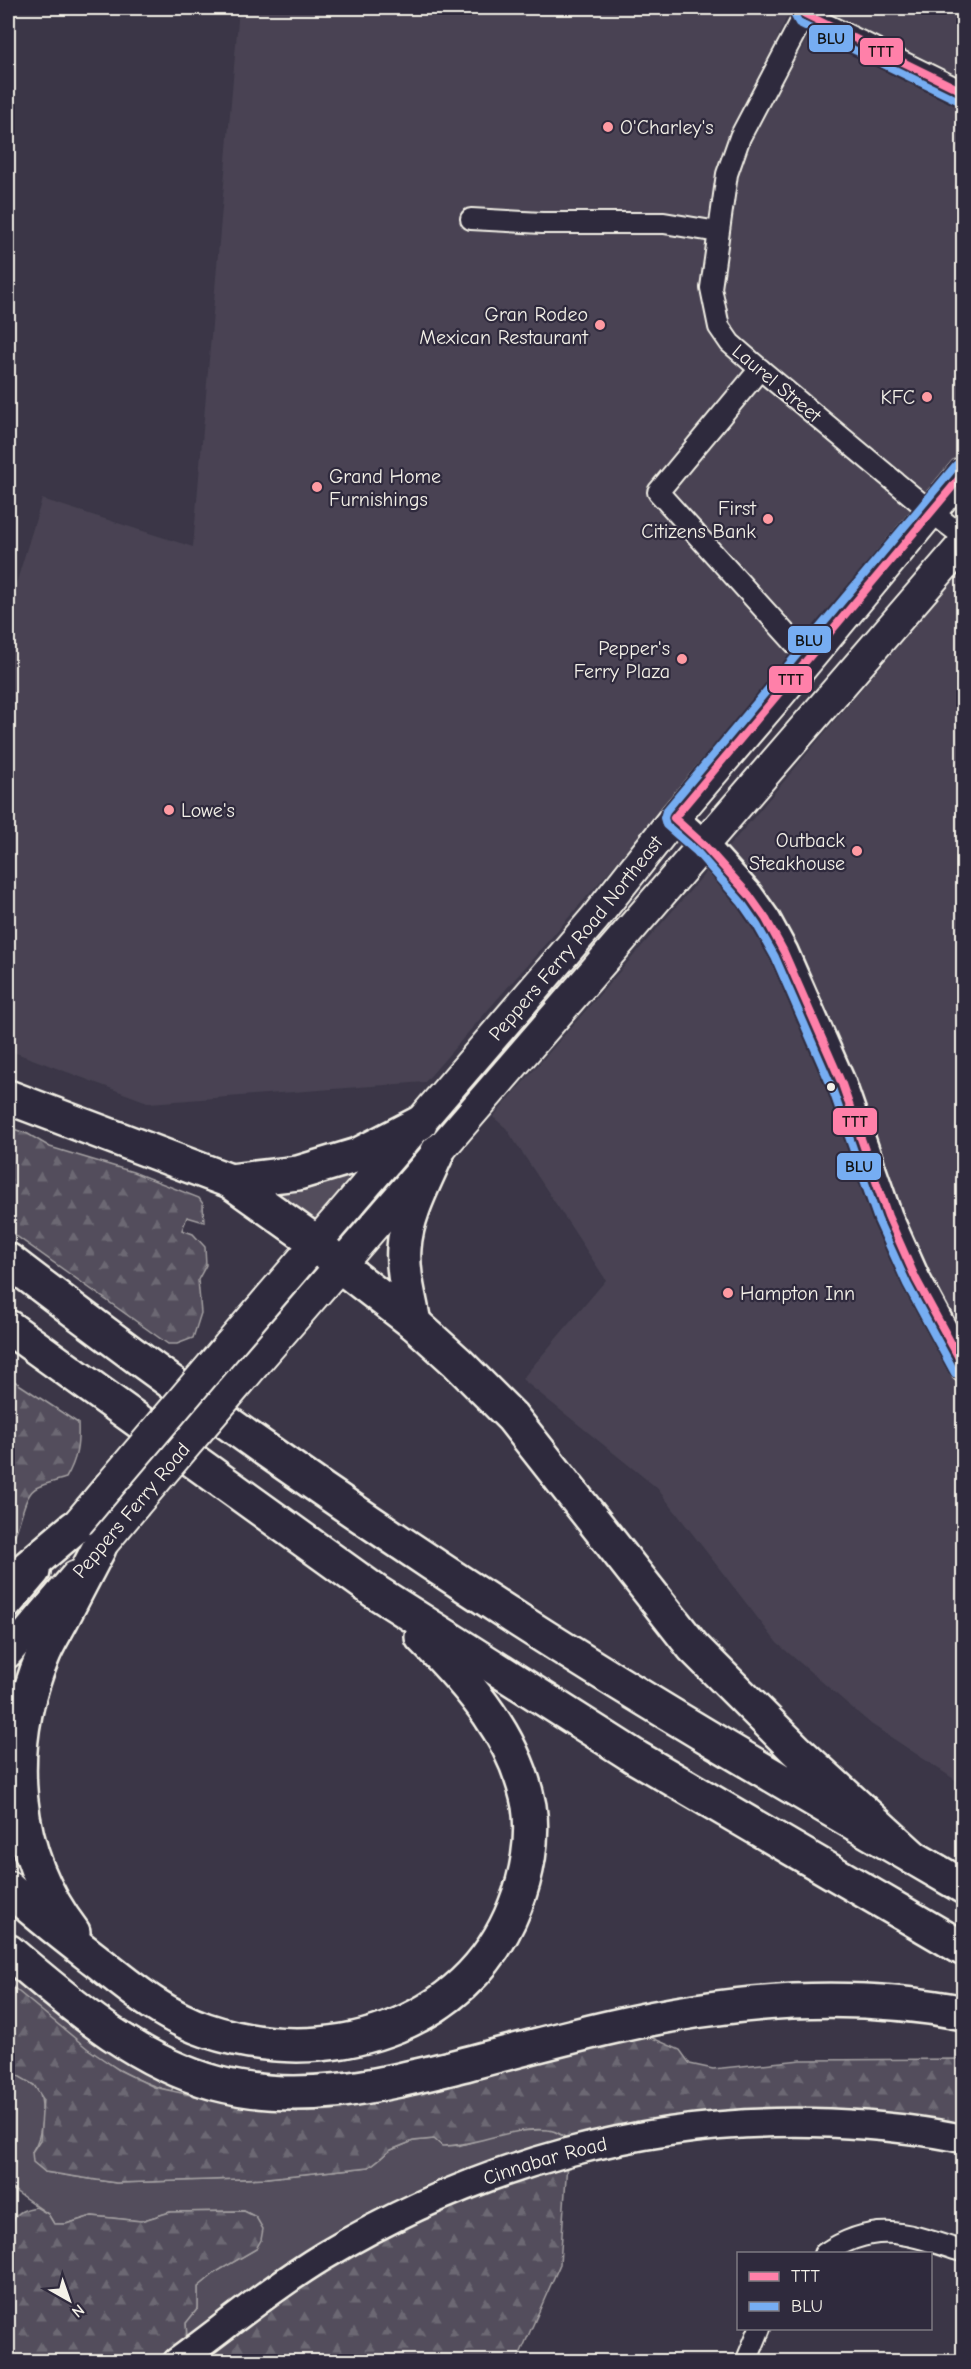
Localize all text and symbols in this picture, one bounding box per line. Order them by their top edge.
line badge: BLU [808,24,854,53]
text: BLU [817,30,845,48]
line badge: TTT [859,37,904,66]
text: TTT [868,43,895,61]
place label: O'Charley's [620,116,714,139]
marker: O'Charley's [601,120,615,134]
place label: Gran Rodeo Mexican Restaurant [419,303,589,349]
marker: Gran Rodeo Mexican Restaurant [593,318,607,332]
street label: Laurel Street [728,340,827,428]
place label: KFC [880,386,915,409]
marker: KFC [920,390,934,404]
place label: Grand Home Furnishings [329,465,441,511]
marker: Grand Home Furnishings [310,480,324,494]
place label: First Citizens Bank [641,497,757,543]
marker: First Citizens Bank [761,512,775,526]
line badge: BLU [787,625,832,654]
text: BLU [795,632,823,650]
place label: Pepper's Ferry Plaza [574,637,670,683]
marker: Pepper's Ferry Plaza [675,652,689,666]
line badge: TTT [768,665,813,694]
text: TTT [778,671,805,689]
place label: Lowe's [181,799,235,822]
marker: Lowe's [162,803,176,817]
place label: Outback Steakhouse [749,829,845,875]
street label: Peppers Ferry Road Northeast [484,830,668,1045]
marker: Outback Steakhouse [850,844,864,858]
unlabelled marker [825,1081,837,1093]
line badge: TTT [832,1107,878,1136]
text: TTT [842,1113,869,1131]
line badge: BLU [836,1152,882,1181]
text: BLU [845,1158,873,1176]
place label: Hampton Inn [740,1282,855,1305]
marker: Hampton Inn [721,1286,735,1300]
street label: Peppers Ferry Road [68,1438,195,1583]
street label: Cinnabar Road [480,2132,609,2190]
legend [737,2252,932,2330]
text: TTT [791,2266,821,2287]
north arrow [39,2270,99,2330]
text: BLU [791,2296,823,2317]
text: N [68,2300,88,2321]

